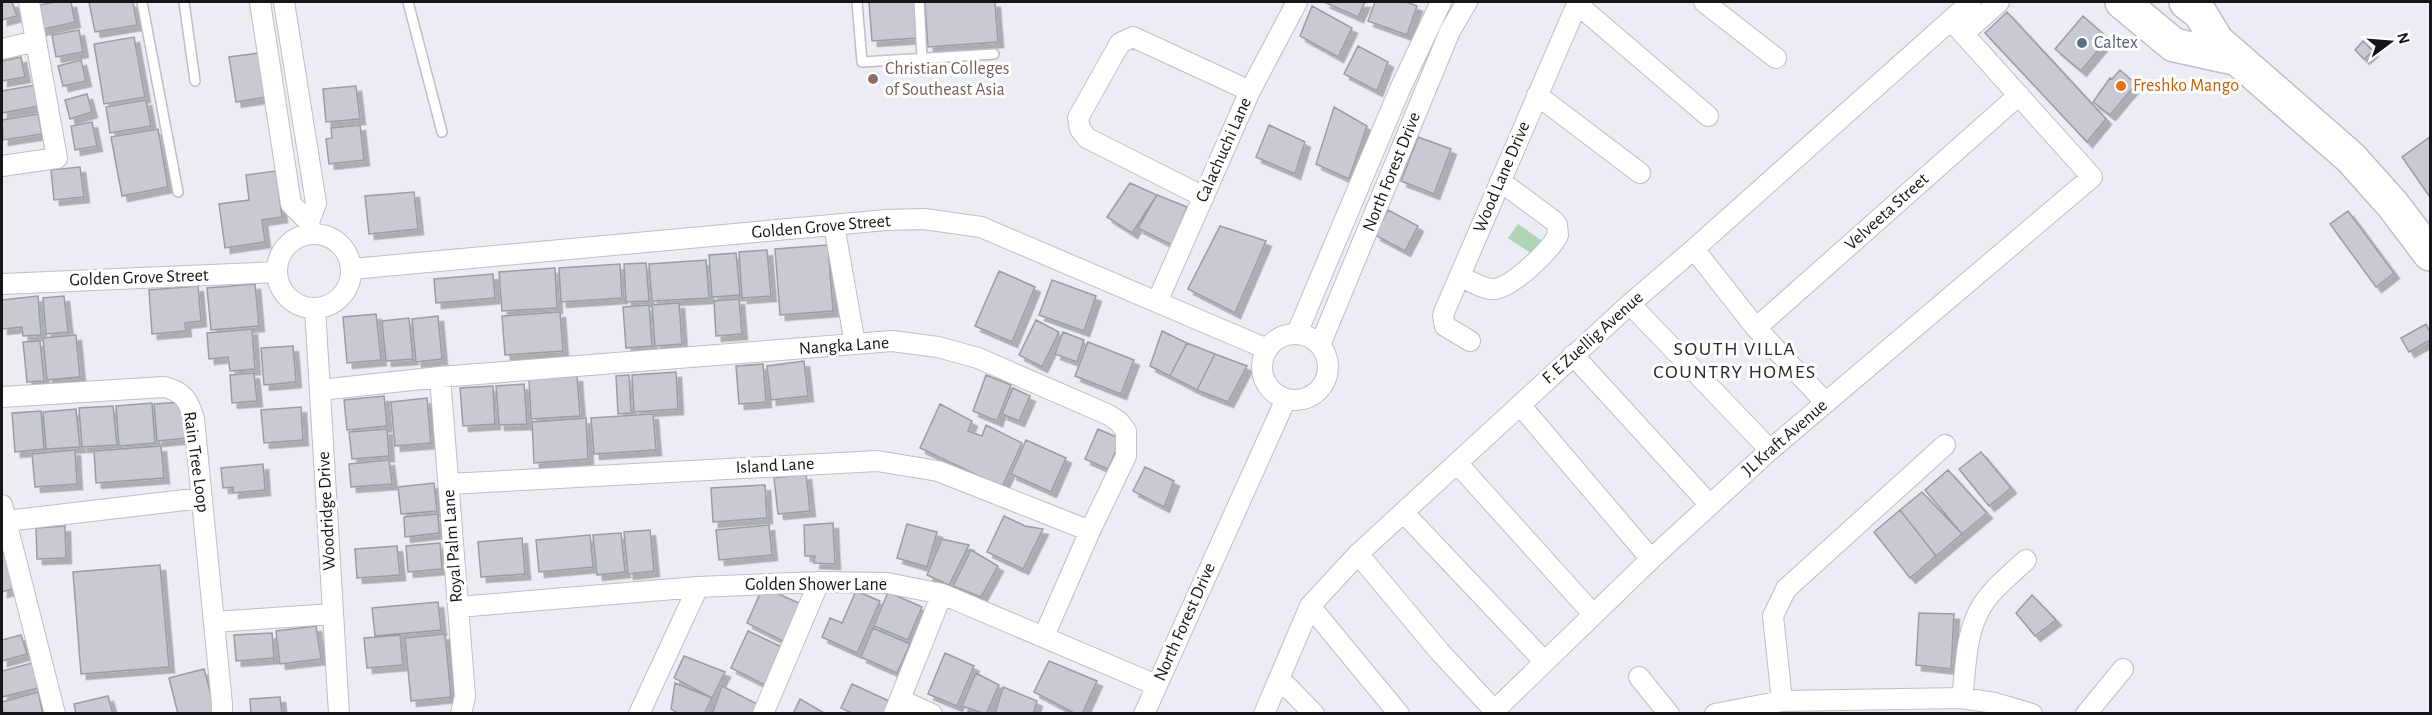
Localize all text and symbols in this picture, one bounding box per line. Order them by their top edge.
north arrow [2360,12,2420,72]
text: N [2394,31,2413,46]
place label: Caltex [2094,34,2138,52]
marker: Caltex [2075,36,2089,50]
place label: Christian Colleges of Southeast Asia [885,60,1009,99]
marker: Christian Colleges of Southeast Asia [866,72,880,86]
place label: Freshko Mango [2133,77,2239,95]
marker: Freshko Mango [2114,79,2128,93]
street label: Calachuchi Lane [1193,95,1255,205]
street label: North Forest Drive [1360,110,1424,234]
street label: Wood Lane Drive [1470,119,1534,235]
street label: Velveeta Street [1842,170,1932,254]
street label: Golden Grove Street [751,212,891,242]
street label: Golden Grove Street [69,267,209,289]
street label: F. E Zuellig Avenue [1539,288,1647,388]
street label: Nangka Lane [798,334,890,358]
district label: SOUTH VILLA COUNTRY HOMES [1653,339,1817,382]
street label: JL Kraft Avenue [1739,396,1831,480]
street label: Rain Tree Loop [180,410,212,514]
street label: Woodridge Drive [315,451,339,571]
street label: Island Lane [735,455,815,477]
street label: Royal Palm Lane [440,489,466,603]
street label: North Forest Drive [1151,560,1219,684]
street label: Golden Shower Lane [745,576,887,594]

